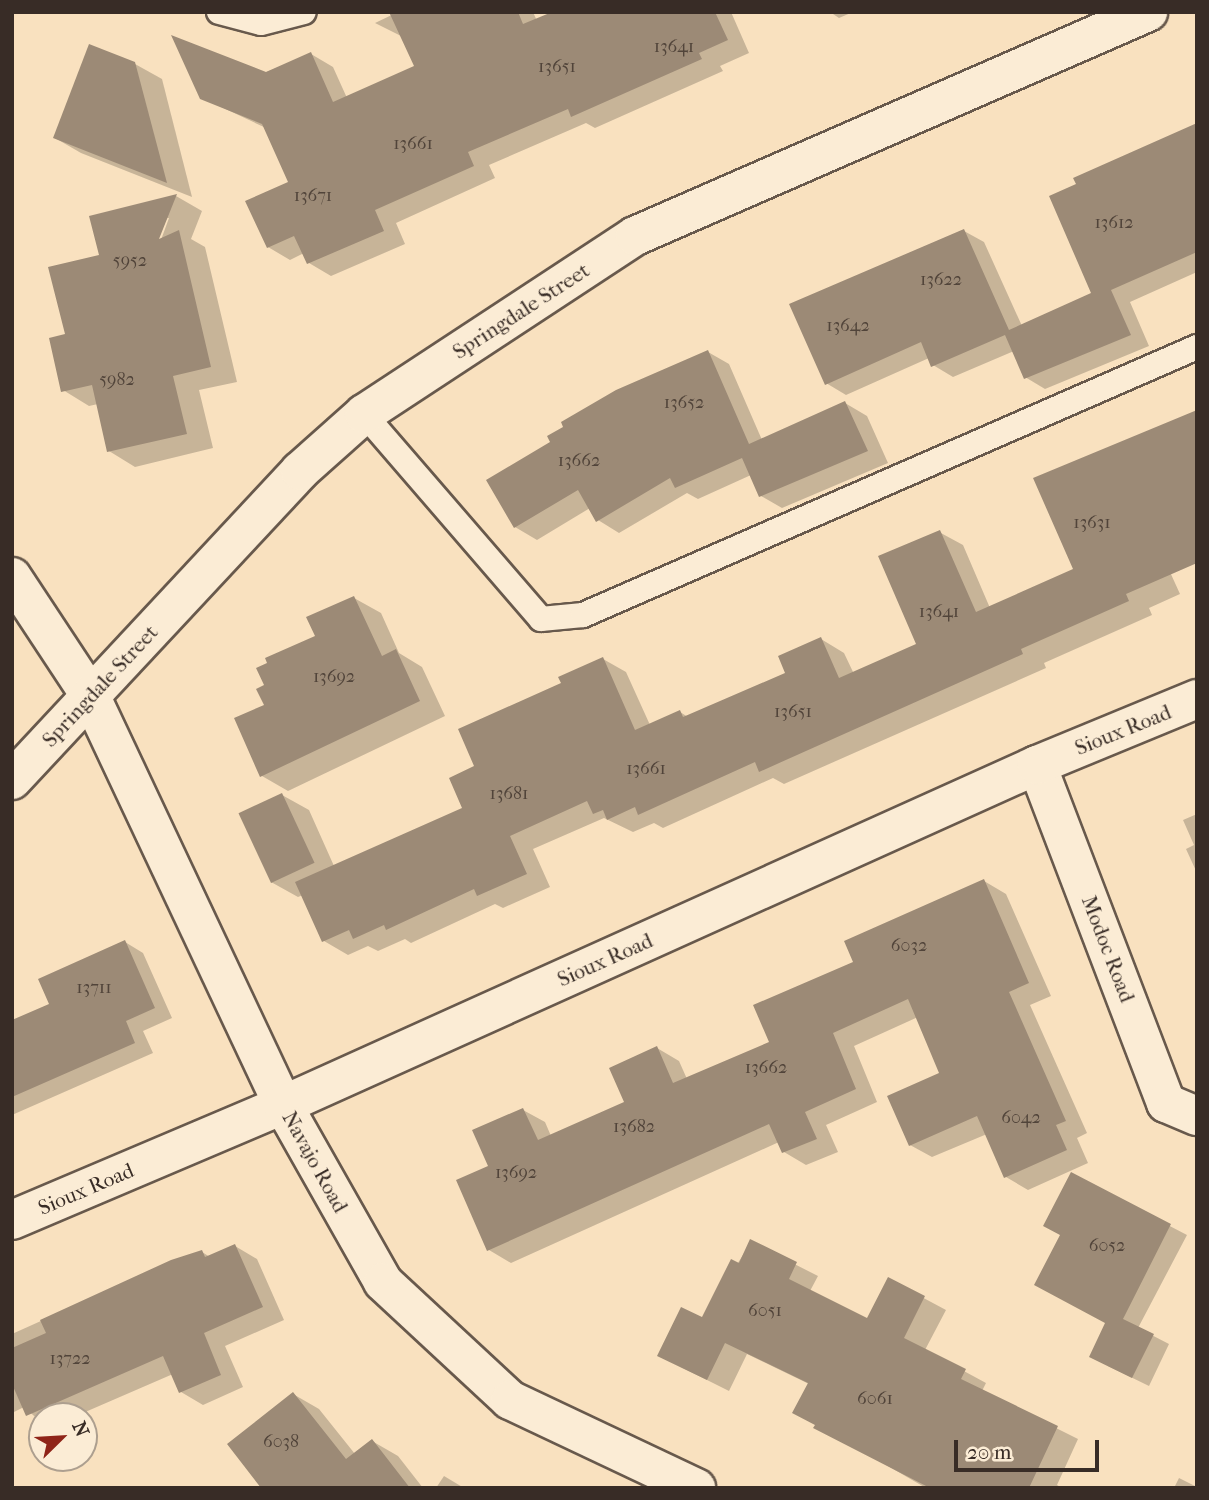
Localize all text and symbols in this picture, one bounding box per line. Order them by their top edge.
house number: 13641 [654,36,694,58]
house number: 13651 [538,56,576,78]
house number: 13661 [393,133,433,155]
house number: 13671 [294,185,332,207]
house number: 13612 [1094,212,1134,234]
house number: 5952 [113,250,147,272]
street label: Springdale Street [448,258,594,364]
house number: 13622 [920,269,962,291]
house number: 13642 [826,315,870,337]
house number: 5982 [99,369,135,391]
house number: 13652 [664,392,704,414]
house number: 13662 [558,450,600,472]
house number: 13631 [1073,512,1111,534]
house number: 13641 [919,601,959,623]
street label: Springdale Street [37,620,163,752]
house number: 13692 [313,666,355,688]
street label: Sioux Road [1071,699,1175,761]
house number: 13651 [774,701,812,723]
house number: 13661 [626,758,666,780]
house number: 13681 [489,783,529,805]
street label: Modoc Road [1076,892,1140,1006]
street label: Sioux Road [554,928,656,992]
house number: 6032 [891,935,927,957]
house number: 13711 [76,977,112,999]
house number: 13662 [745,1057,787,1079]
street label: Navajo Road [277,1107,353,1217]
house number: 6042 [1001,1107,1041,1129]
house number: 13682 [613,1116,655,1138]
street label: Sioux Road [34,1158,138,1220]
house number: 13692 [495,1162,537,1184]
house number: 6052 [1089,1235,1125,1257]
house number: 6051 [748,1300,782,1322]
house number: 13722 [50,1348,90,1370]
house number: 6061 [857,1388,893,1410]
north arrow [28,1402,98,1472]
text: N [67,1418,93,1440]
scale bar [957,1426,1102,1470]
house number: 6038 [263,1431,299,1453]
text: 20 m [967,1440,1011,1464]

